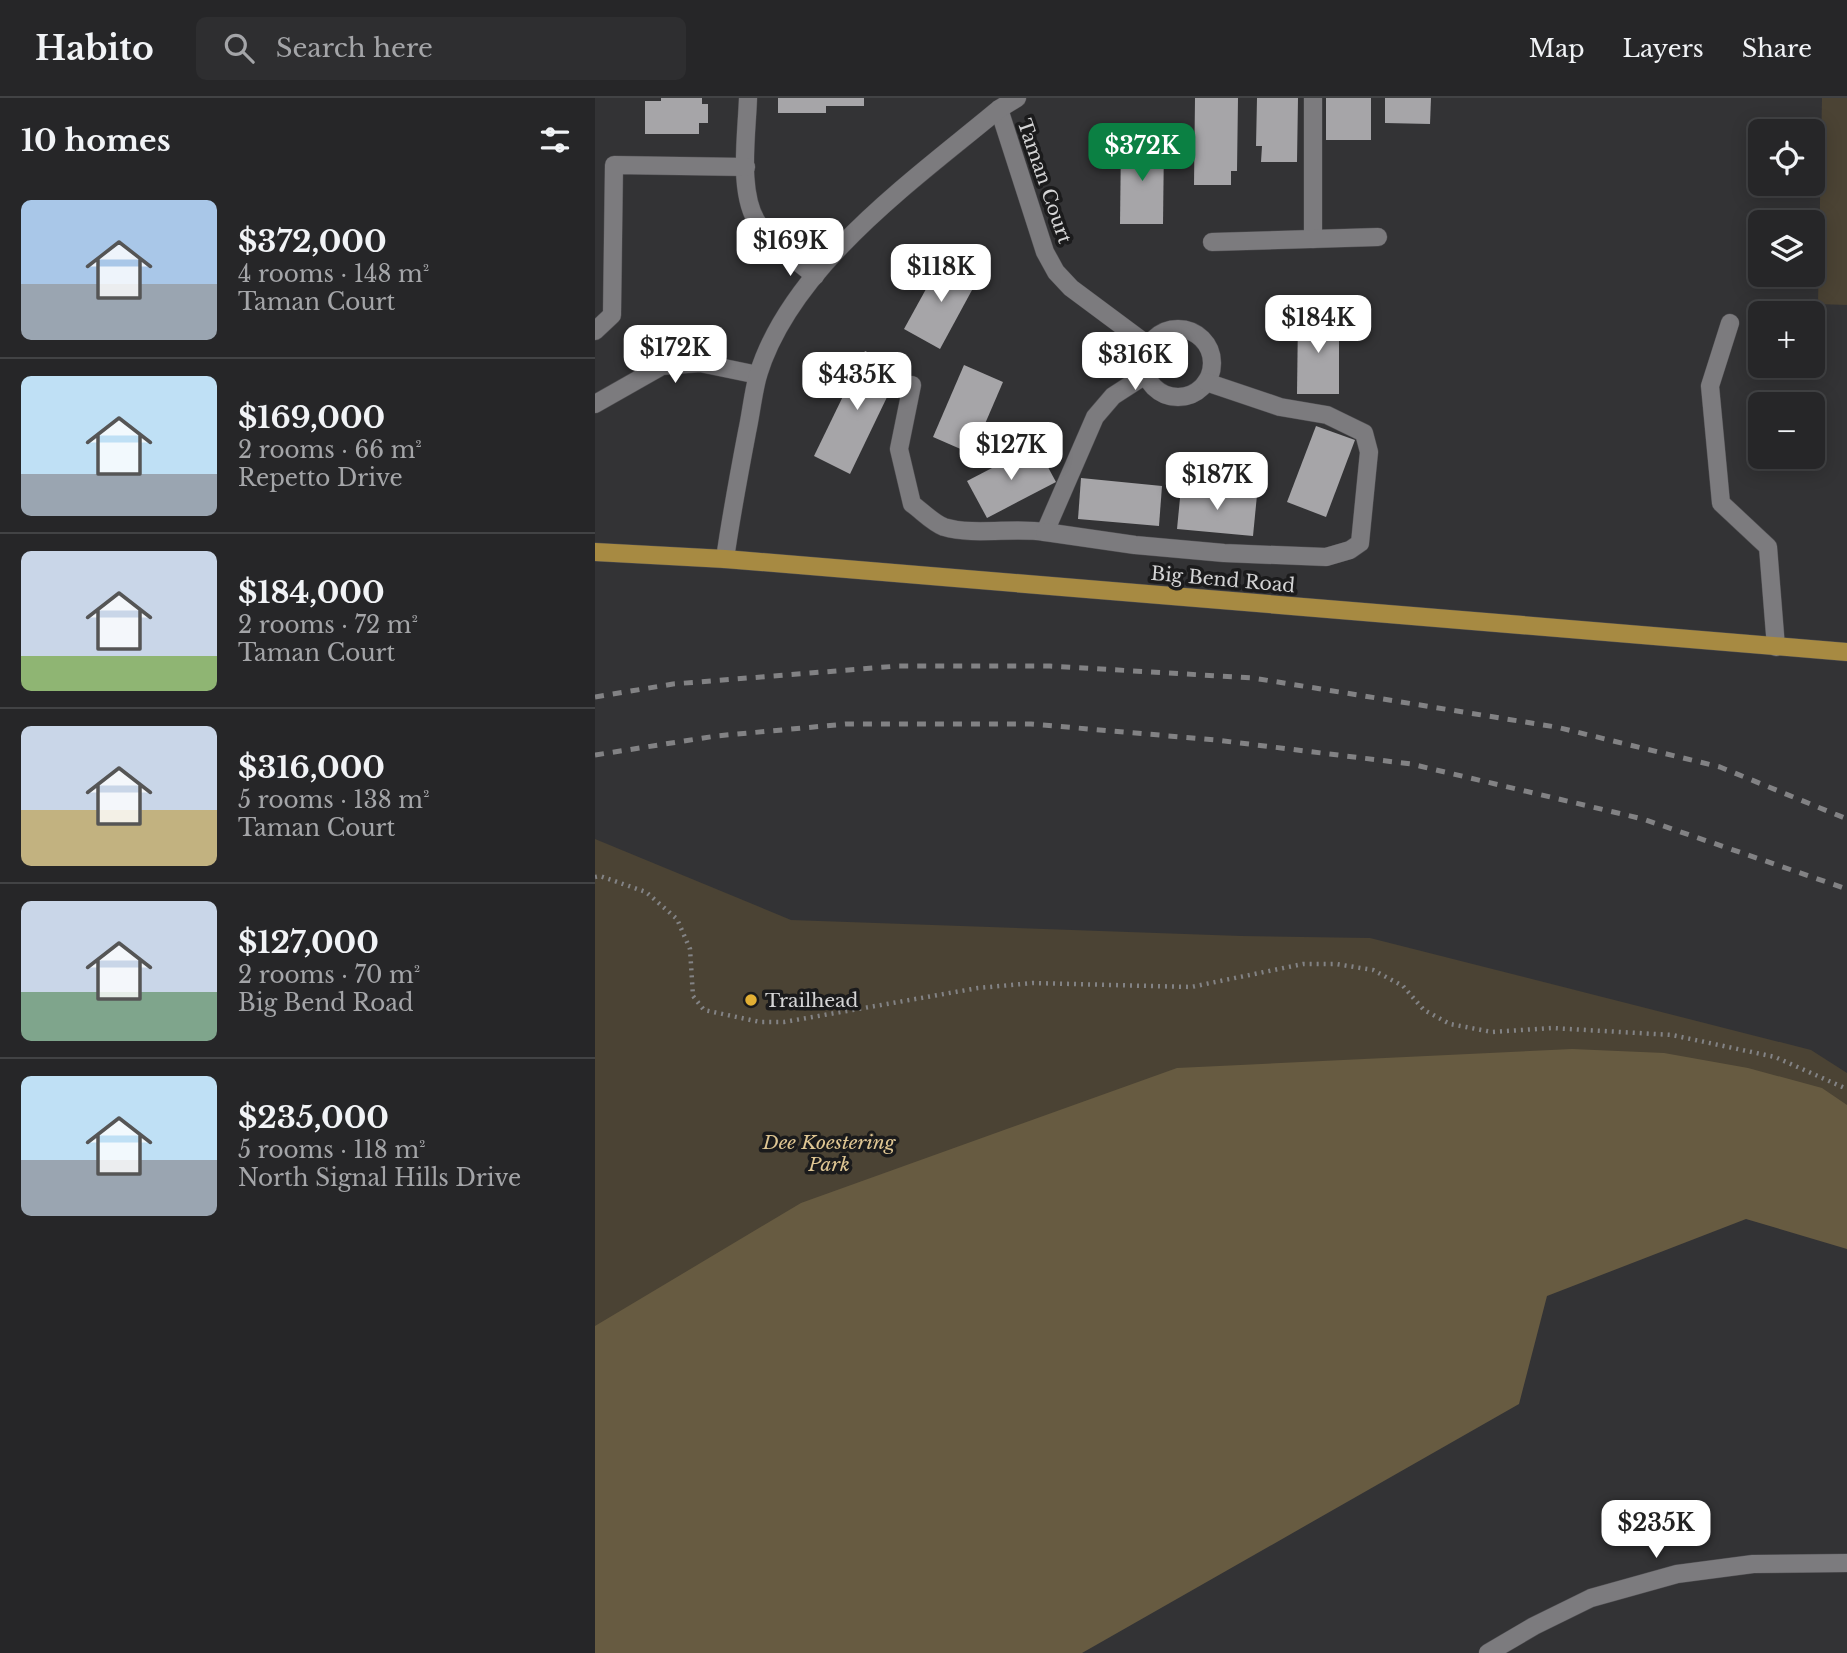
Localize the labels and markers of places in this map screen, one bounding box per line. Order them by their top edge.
pin: $372K [1093,123,1191,183]
pin: $169K [741,218,839,278]
pin: $118K [892,244,990,304]
pin: $184K [1269,296,1367,355]
pin: $172K [626,326,724,385]
pin: $316K [1086,332,1184,392]
pin: $435K [808,352,906,412]
pin: $127K [962,422,1060,482]
pin: $187K [1168,452,1266,512]
place label: Trailhead [765,989,859,1012]
marker: Trailhead [743,992,759,1008]
pin: $235K [1607,1500,1705,1560]

